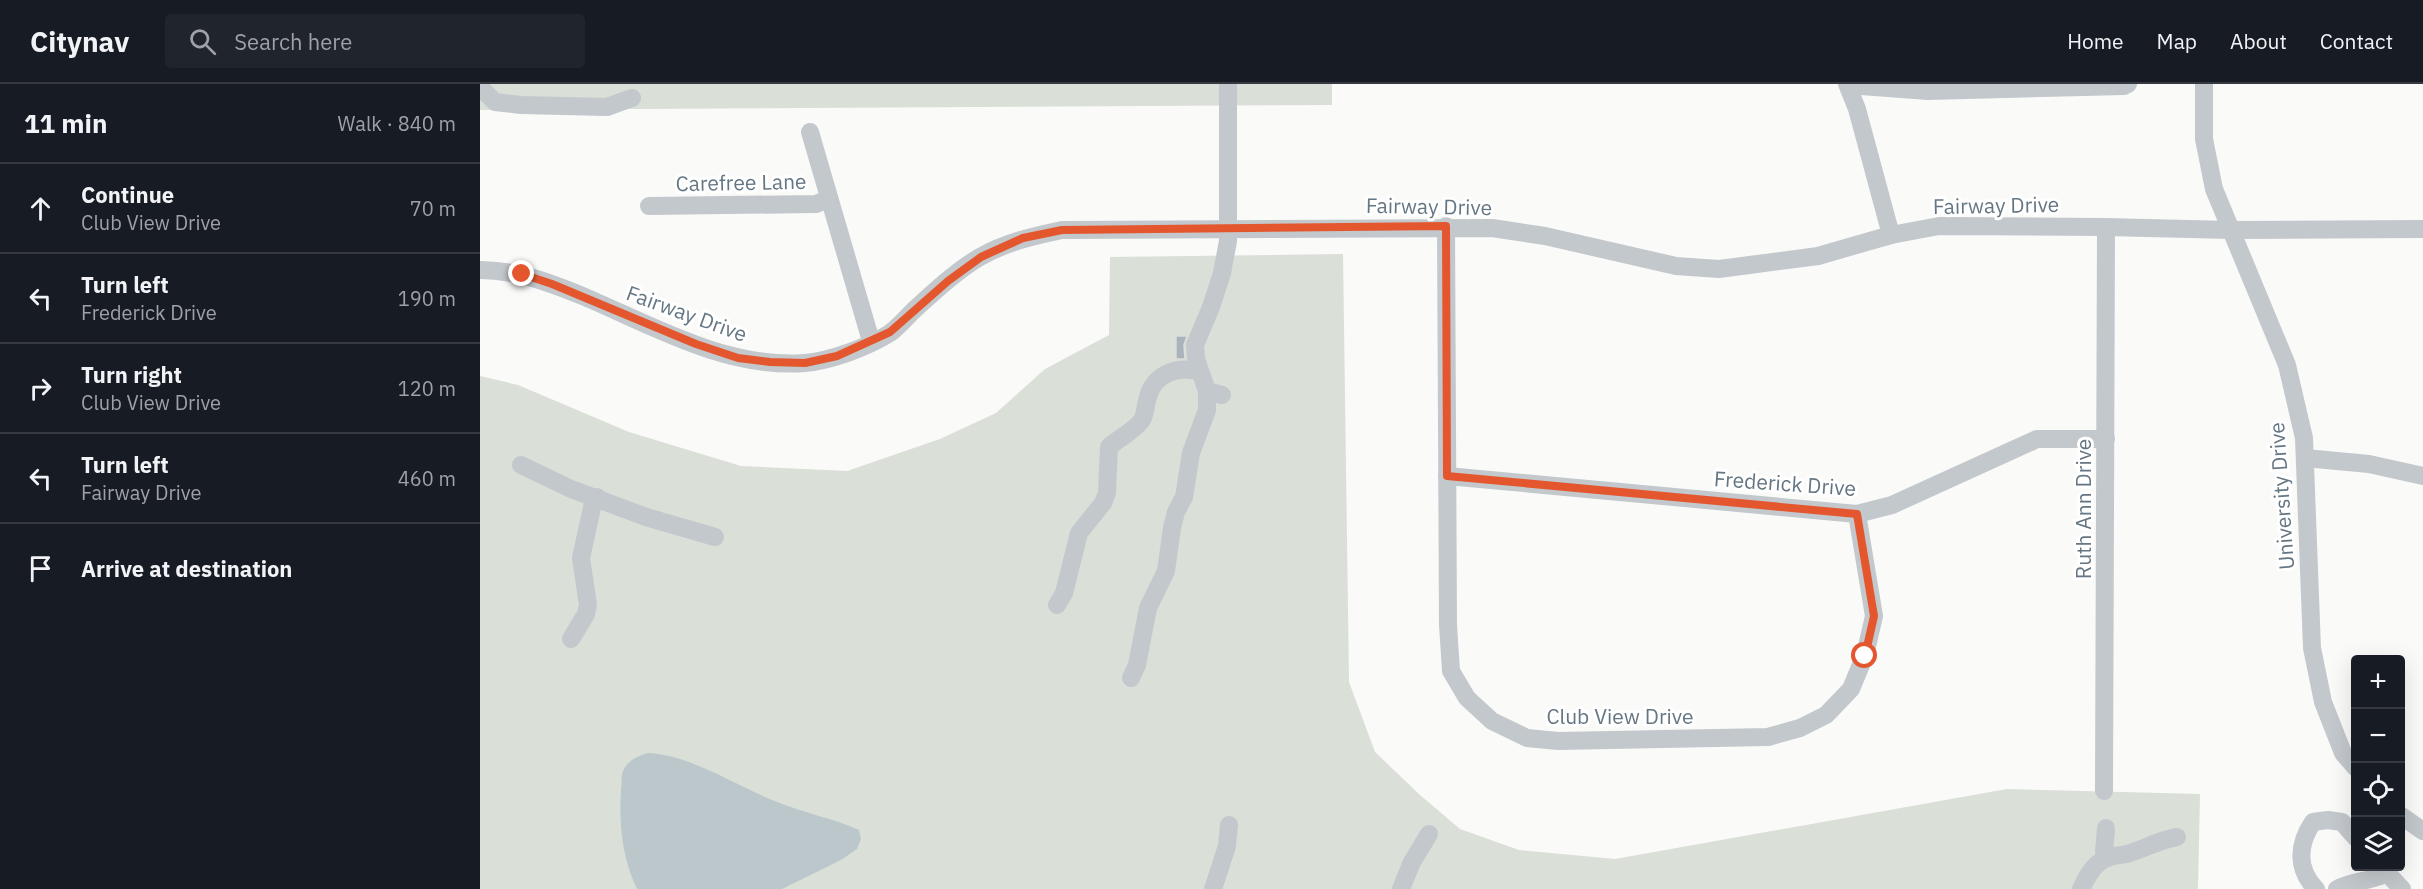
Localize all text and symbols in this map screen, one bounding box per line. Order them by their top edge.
search box [165,14,585,68]
text: Citynav [30,23,129,60]
icon: search [186,25,219,58]
text: Search here [234,27,352,56]
text: Home [2067,27,2124,55]
text: Map [2157,27,2197,55]
text: About [2230,27,2287,55]
text: Contact [2320,27,2393,55]
text: 11 min [24,106,108,140]
text: Walk · 840 m [338,110,456,137]
street label: Carefree Lane [675,167,807,197]
text: Continue [81,180,174,209]
street label: Fairway Drive [1933,190,2059,220]
street label: Fairway Drive [1366,191,1492,221]
icon: ahead [24,192,57,225]
text: 70 m [410,195,456,222]
text: Club View Drive [81,209,221,236]
route end [508,260,534,286]
text: Turn left [81,270,169,299]
street label: Fairway Drive [623,278,751,348]
icon: left [24,282,57,315]
text: 190 m [398,285,456,312]
text: Frederick Drive [81,299,217,326]
text: Turn right [81,360,182,389]
icon: right [24,372,57,405]
text: 120 m [398,375,456,402]
text: Club View Drive [81,389,221,416]
street label: University Drive [2262,421,2300,571]
street label: Ruth Ann Drive [2069,439,2097,579]
text: Turn left [81,450,169,479]
icon: left [24,462,57,495]
street label: Frederick Drive [1713,464,1857,502]
text: 460 m [398,465,456,492]
text: Fairway Drive [81,479,201,506]
icon: arrive [24,552,57,585]
text: Arrive at destination [81,554,292,583]
route start [1851,642,1877,668]
map controls [2351,655,2405,871]
button: + [2351,655,2405,709]
street label: Club View Drive [1546,702,1694,730]
button: − [2351,709,2405,763]
button: locate [2351,763,2405,817]
button: layers [2351,817,2405,871]

